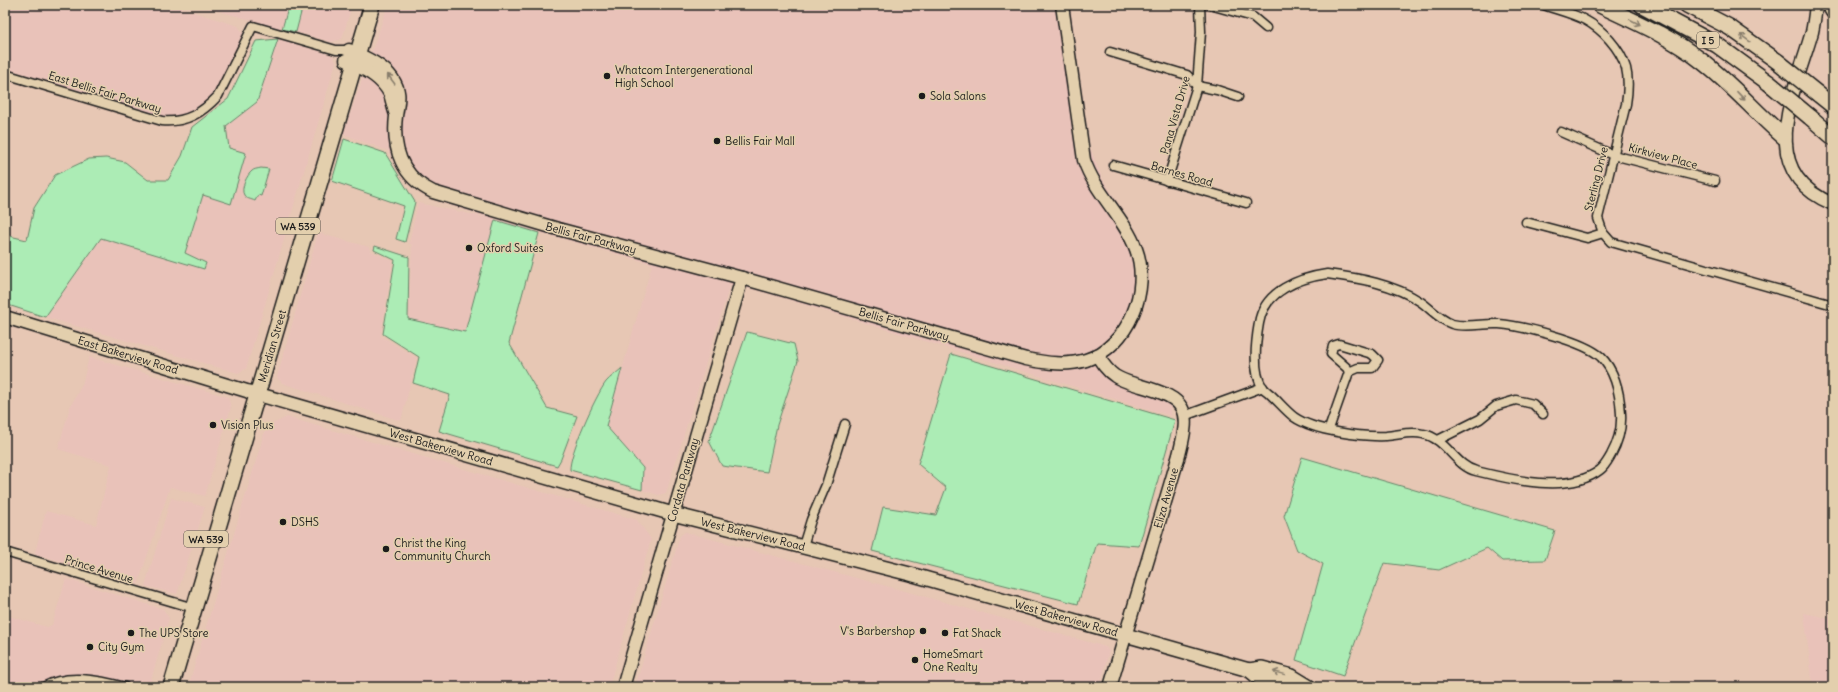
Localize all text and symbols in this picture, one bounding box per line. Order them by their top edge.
one-way arrow [1629,19,1641,26]
road number: I 5 [1697,32,1719,48]
one-way arrow [1739,34,1750,42]
place label: Whatcom Intergenerational High School [615,63,753,90]
street label: East Bellis Fair Parkway [47,68,163,116]
marker: Whatcom Intergenerational High School [602,71,612,81]
one-way arrow [387,73,396,84]
street label: Pana Vista Drive [1157,74,1193,156]
place label: Sola Salons [930,89,986,103]
marker: Sola Salons [917,91,927,101]
one-way arrow [1736,91,1746,101]
place label: Bellis Fair Mall [725,134,795,148]
marker: Bellis Fair Mall [712,136,722,146]
street label: Kirkview Place [1627,140,1699,172]
street label: Sterling Drive [1581,145,1611,213]
street label: Barnes Road [1149,158,1215,190]
road number: WA 539 [276,218,320,234]
street label: Bellis Fair Parkway [544,219,638,257]
place label: Oxford Suites [477,241,544,255]
marker: Oxford Suites [464,243,474,253]
street label: Bellis Fair Parkway [857,304,951,344]
street label: Meridian Street [255,308,289,384]
street label: East Bakerview Road [76,333,180,377]
place label: Vision Plus [221,418,273,432]
marker: Vision Plus [208,420,218,430]
street label: West Bakerview Road [388,426,495,469]
street label: Cordata Parkway [664,436,702,524]
street label: Eliza Avenue [1151,466,1181,530]
street label: West Bakerview Road [699,514,807,554]
place label: DSHS [291,515,319,529]
marker: DSHS [278,517,288,527]
road number: WA 539 [184,531,228,547]
place label: Christ the King Community Church [394,536,491,563]
marker: Christ the King Community Church [381,544,391,554]
street label: Prince Avenue [63,552,135,586]
street label: West Bakerview Road [1013,597,1120,640]
place label: V's Barbershop [840,624,915,638]
place label: The UPS Store [139,626,208,640]
marker: V's Barbershop [918,626,928,636]
place label: Fat Shack [953,626,1002,640]
marker: The UPS Store [126,628,136,638]
marker: Fat Shack [940,628,950,638]
place label: City Gym [98,640,144,654]
marker: City Gym [85,642,95,652]
place label: HomeSmart One Realty [923,647,983,674]
marker: HomeSmart One Realty [910,655,920,665]
one-way arrow [1273,669,1286,676]

